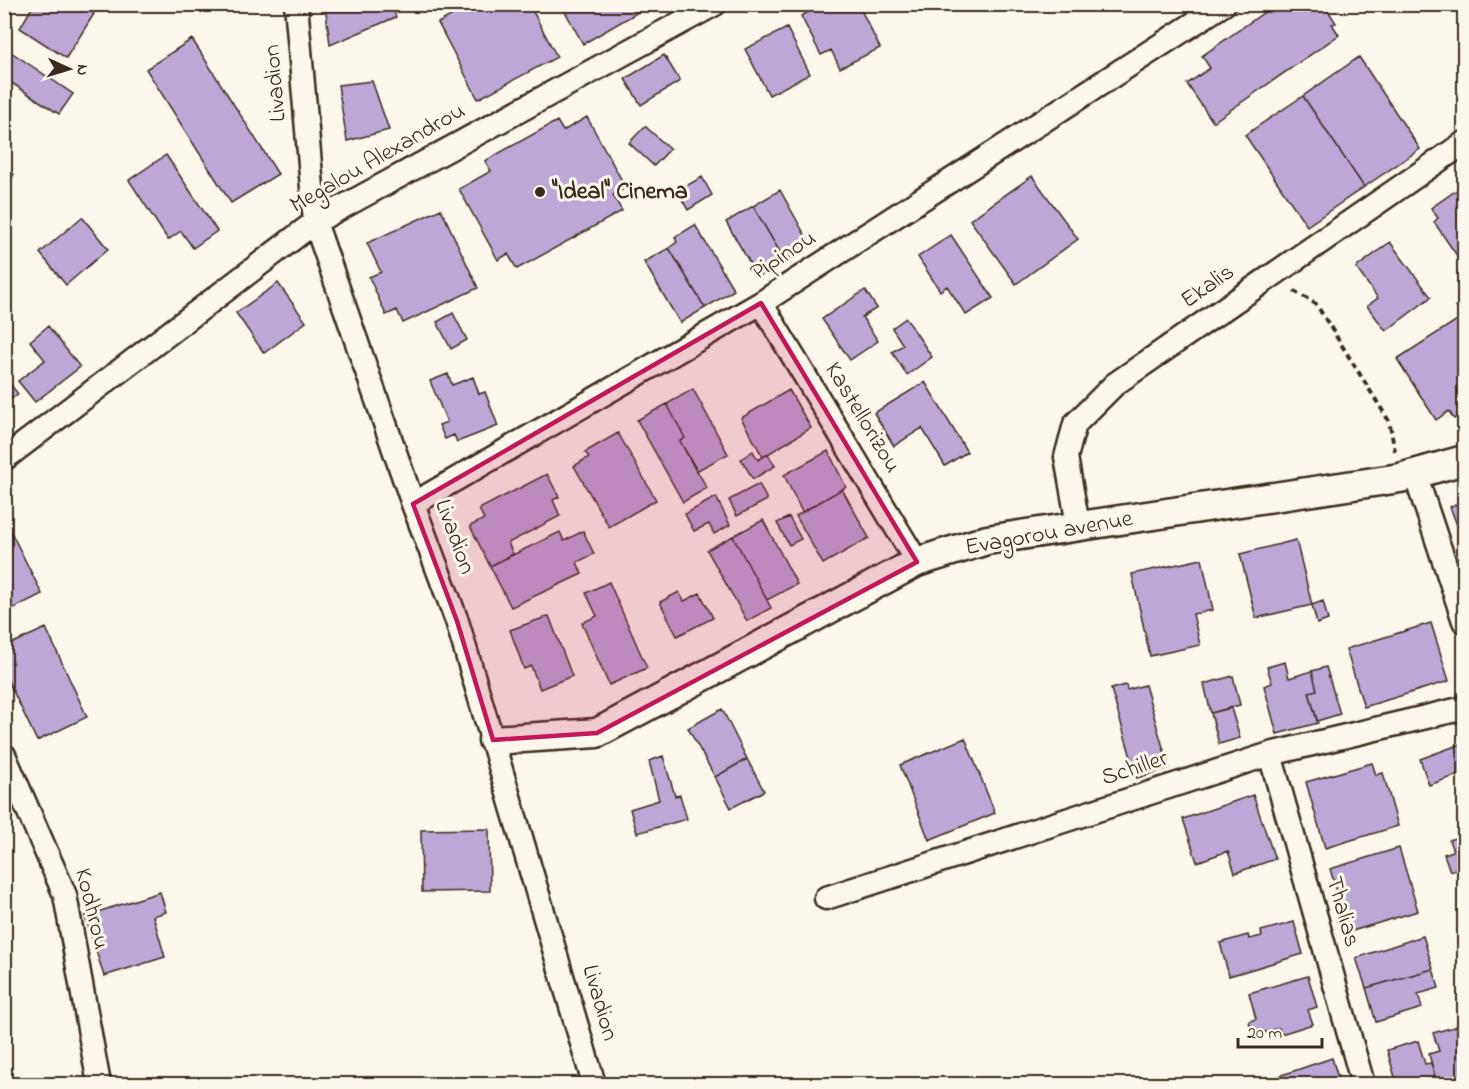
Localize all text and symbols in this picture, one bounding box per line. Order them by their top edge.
north arrow [39,39,99,99]
street label: Livadion [255,43,297,123]
text: N [70,64,94,76]
street label: Megalou Alexandrou [284,94,472,224]
place label: "Ideal" Cinema [551,175,688,210]
marker: "Ideal" Cinema [533,185,547,199]
street label: Pipinou [744,222,824,290]
street label: Ekalis [1174,256,1242,318]
street label: Kastellorizou [815,356,909,480]
street label: Livadion [424,495,484,579]
street label: Evagorou avenue [962,502,1136,566]
street label: Schiller [1097,742,1173,796]
street label: Kodhrou [64,865,118,953]
street label: Thalias [1315,873,1369,951]
street label: Livadion [571,961,627,1045]
scale bar [1238,1011,1322,1049]
text: 20 m [1247,1021,1282,1047]

